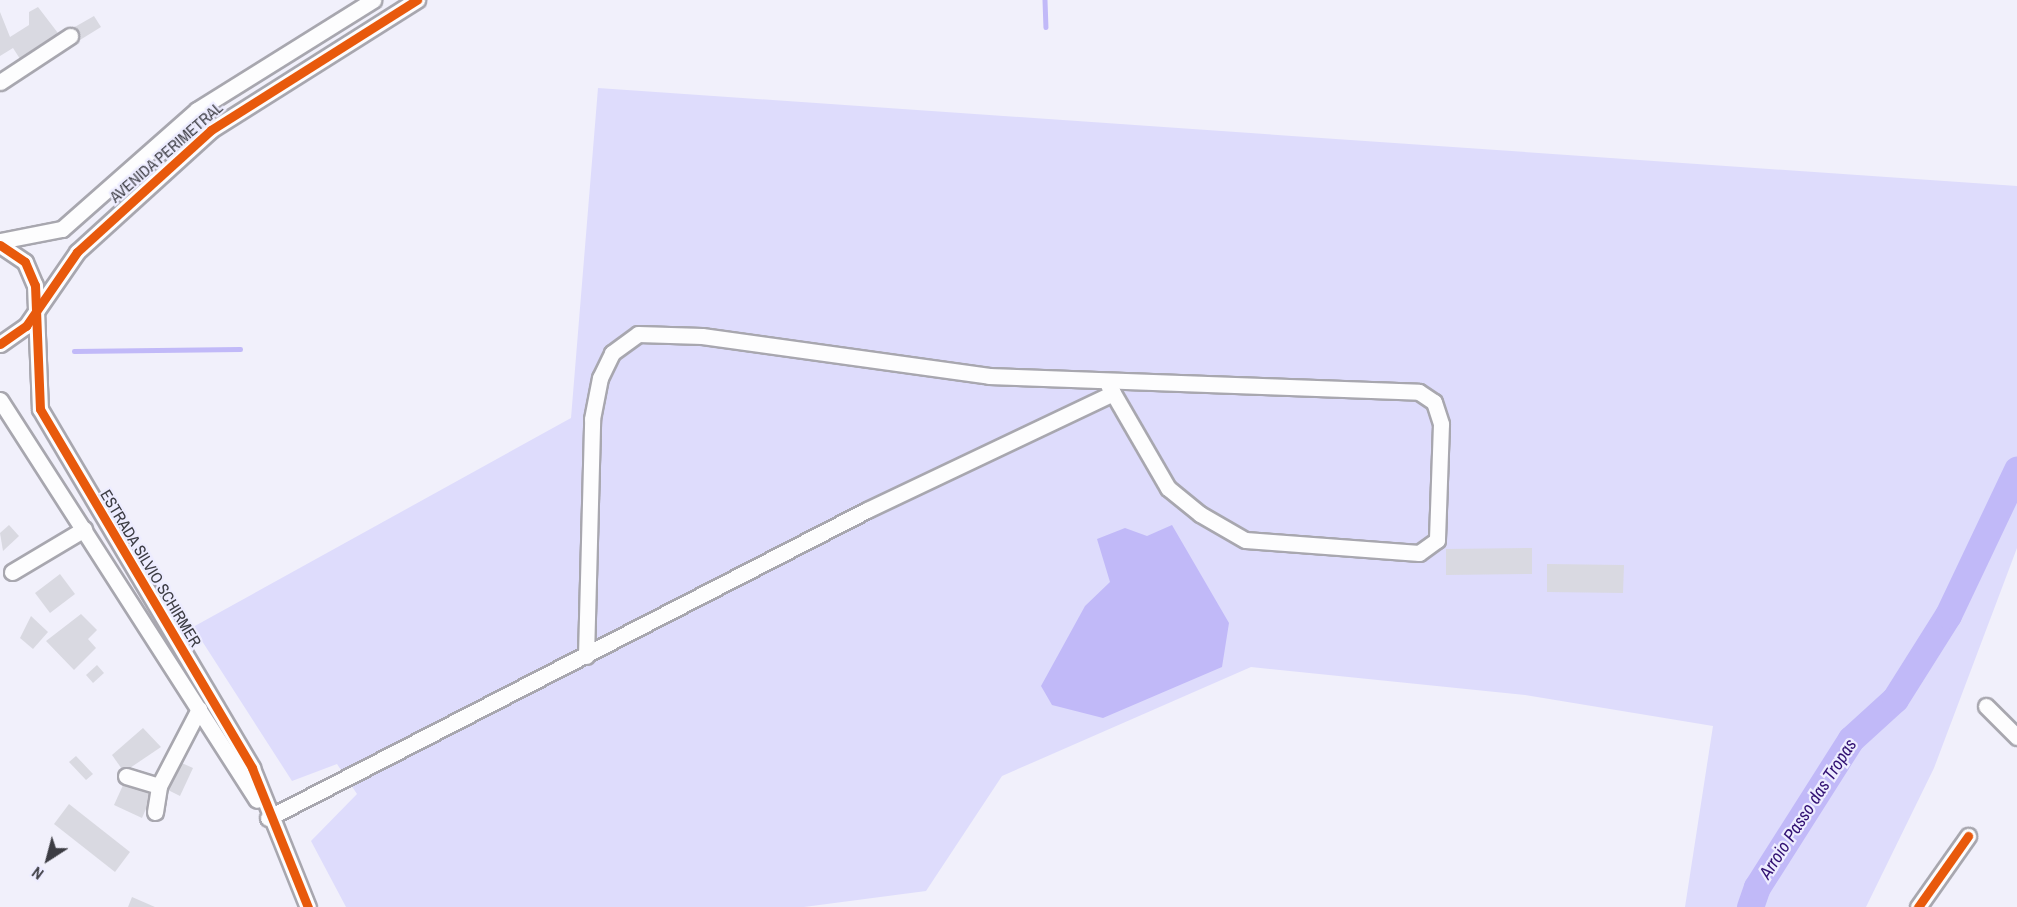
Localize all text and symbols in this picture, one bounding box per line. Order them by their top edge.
street label: AVENIDA PERIMETRAL [105,97,227,207]
street label: ESTRADA SILVIO SCHIRMER [96,486,206,650]
water label: Arroio Passo das Tropas [1755,735,1861,883]
north arrow [18,829,78,889]
text: N [27,862,48,885]

